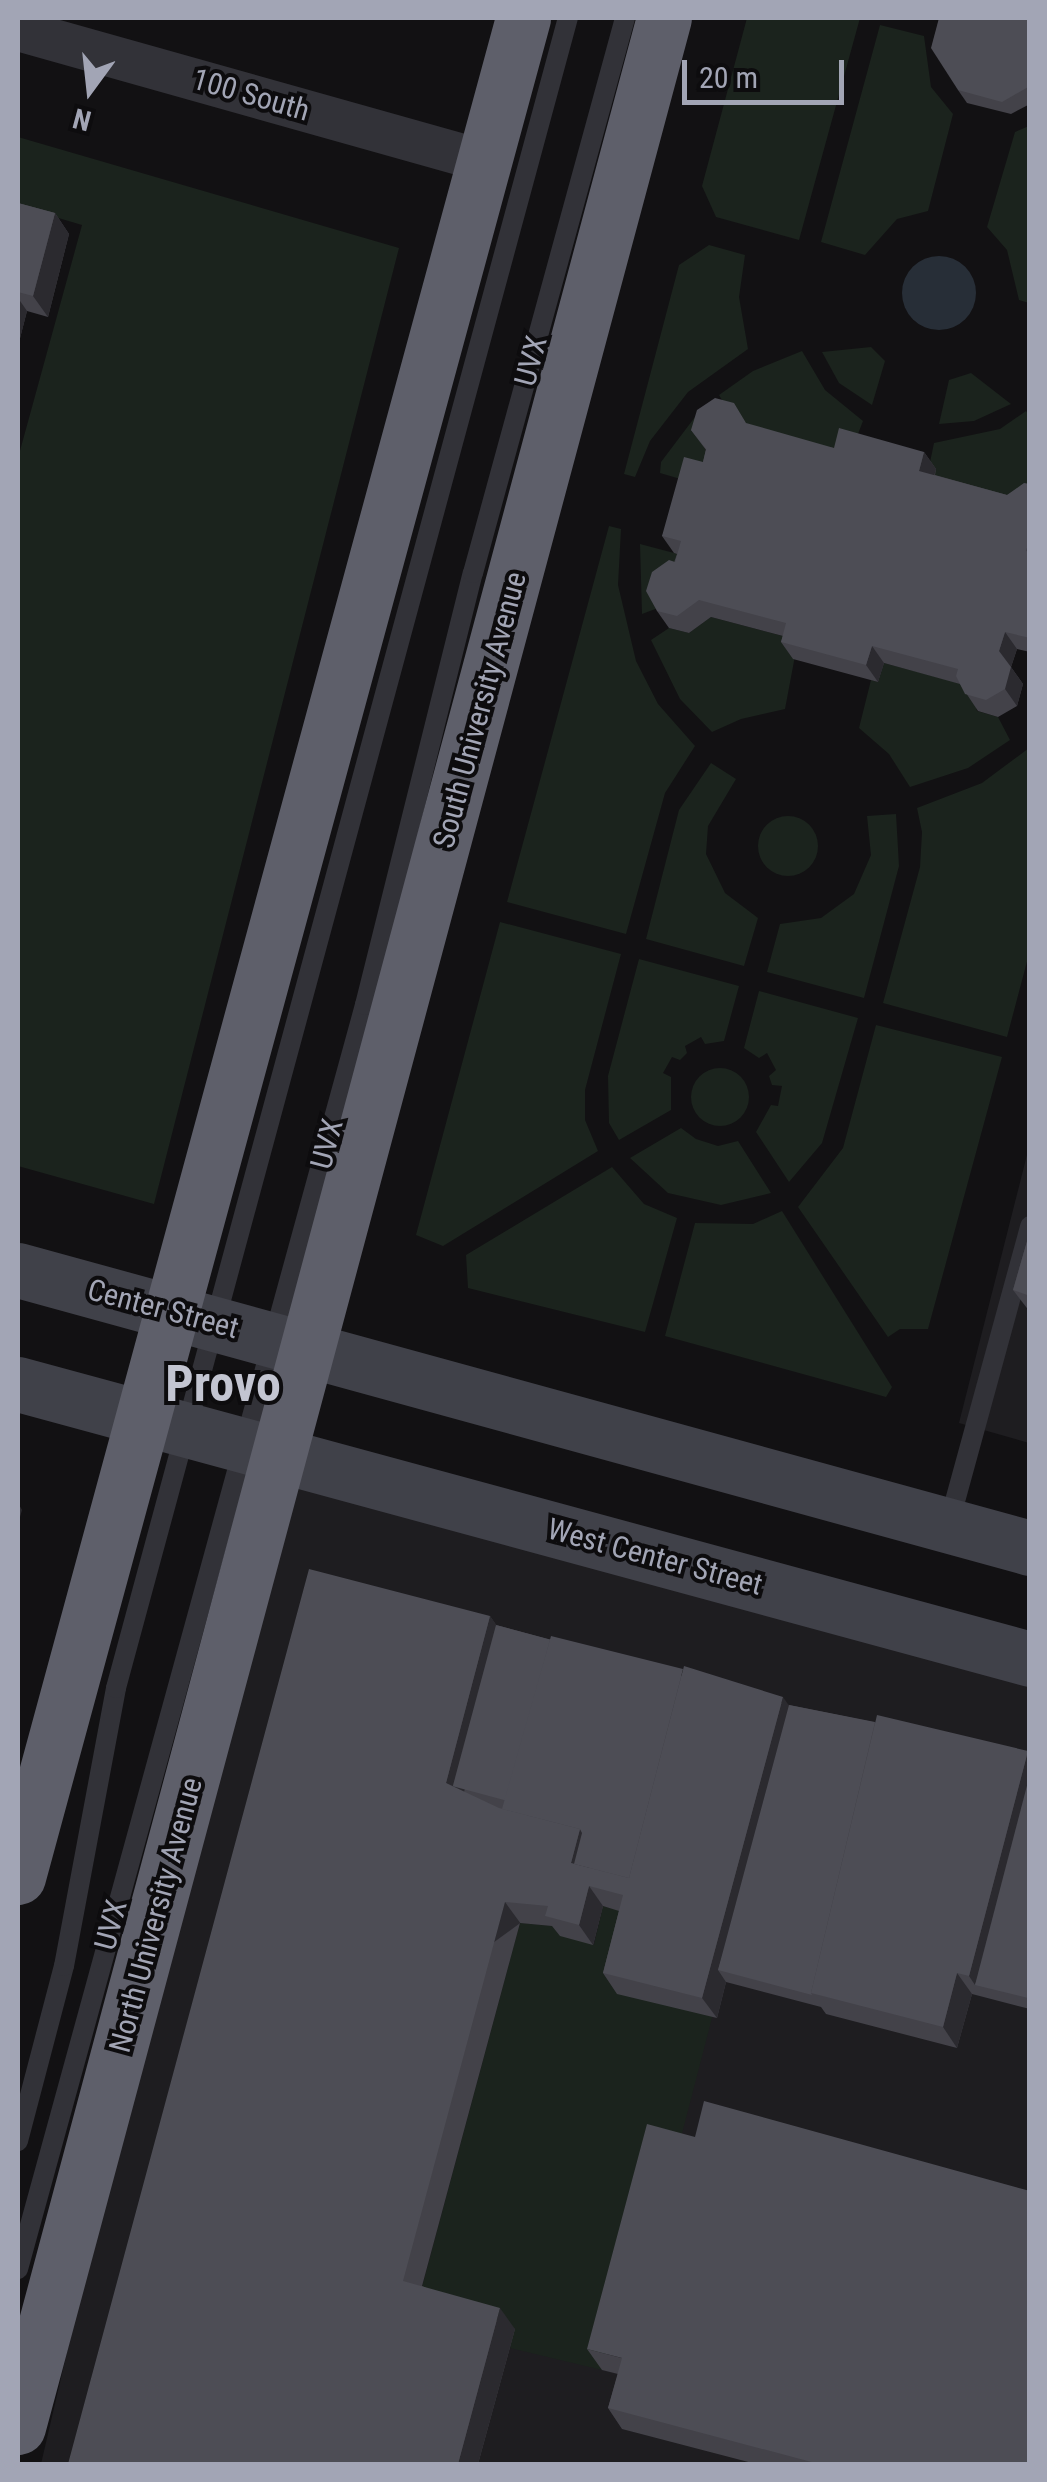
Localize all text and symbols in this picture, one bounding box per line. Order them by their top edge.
north arrow [40,40,140,140]
scale bar [687,40,850,102]
text: 20 m [699,60,758,95]
street label: 100 South [188,61,314,129]
text: N [70,101,95,138]
street label: UVX [507,332,555,390]
street label: South University Avenue [426,568,534,852]
street label: UVX [303,1115,351,1173]
street label: Center Street [84,1272,242,1346]
district label: Provo [165,1355,281,1415]
street label: West Center Street [544,1511,766,1603]
street label: North University Avenue [102,1774,210,2056]
street label: UVX [87,1896,135,1954]

